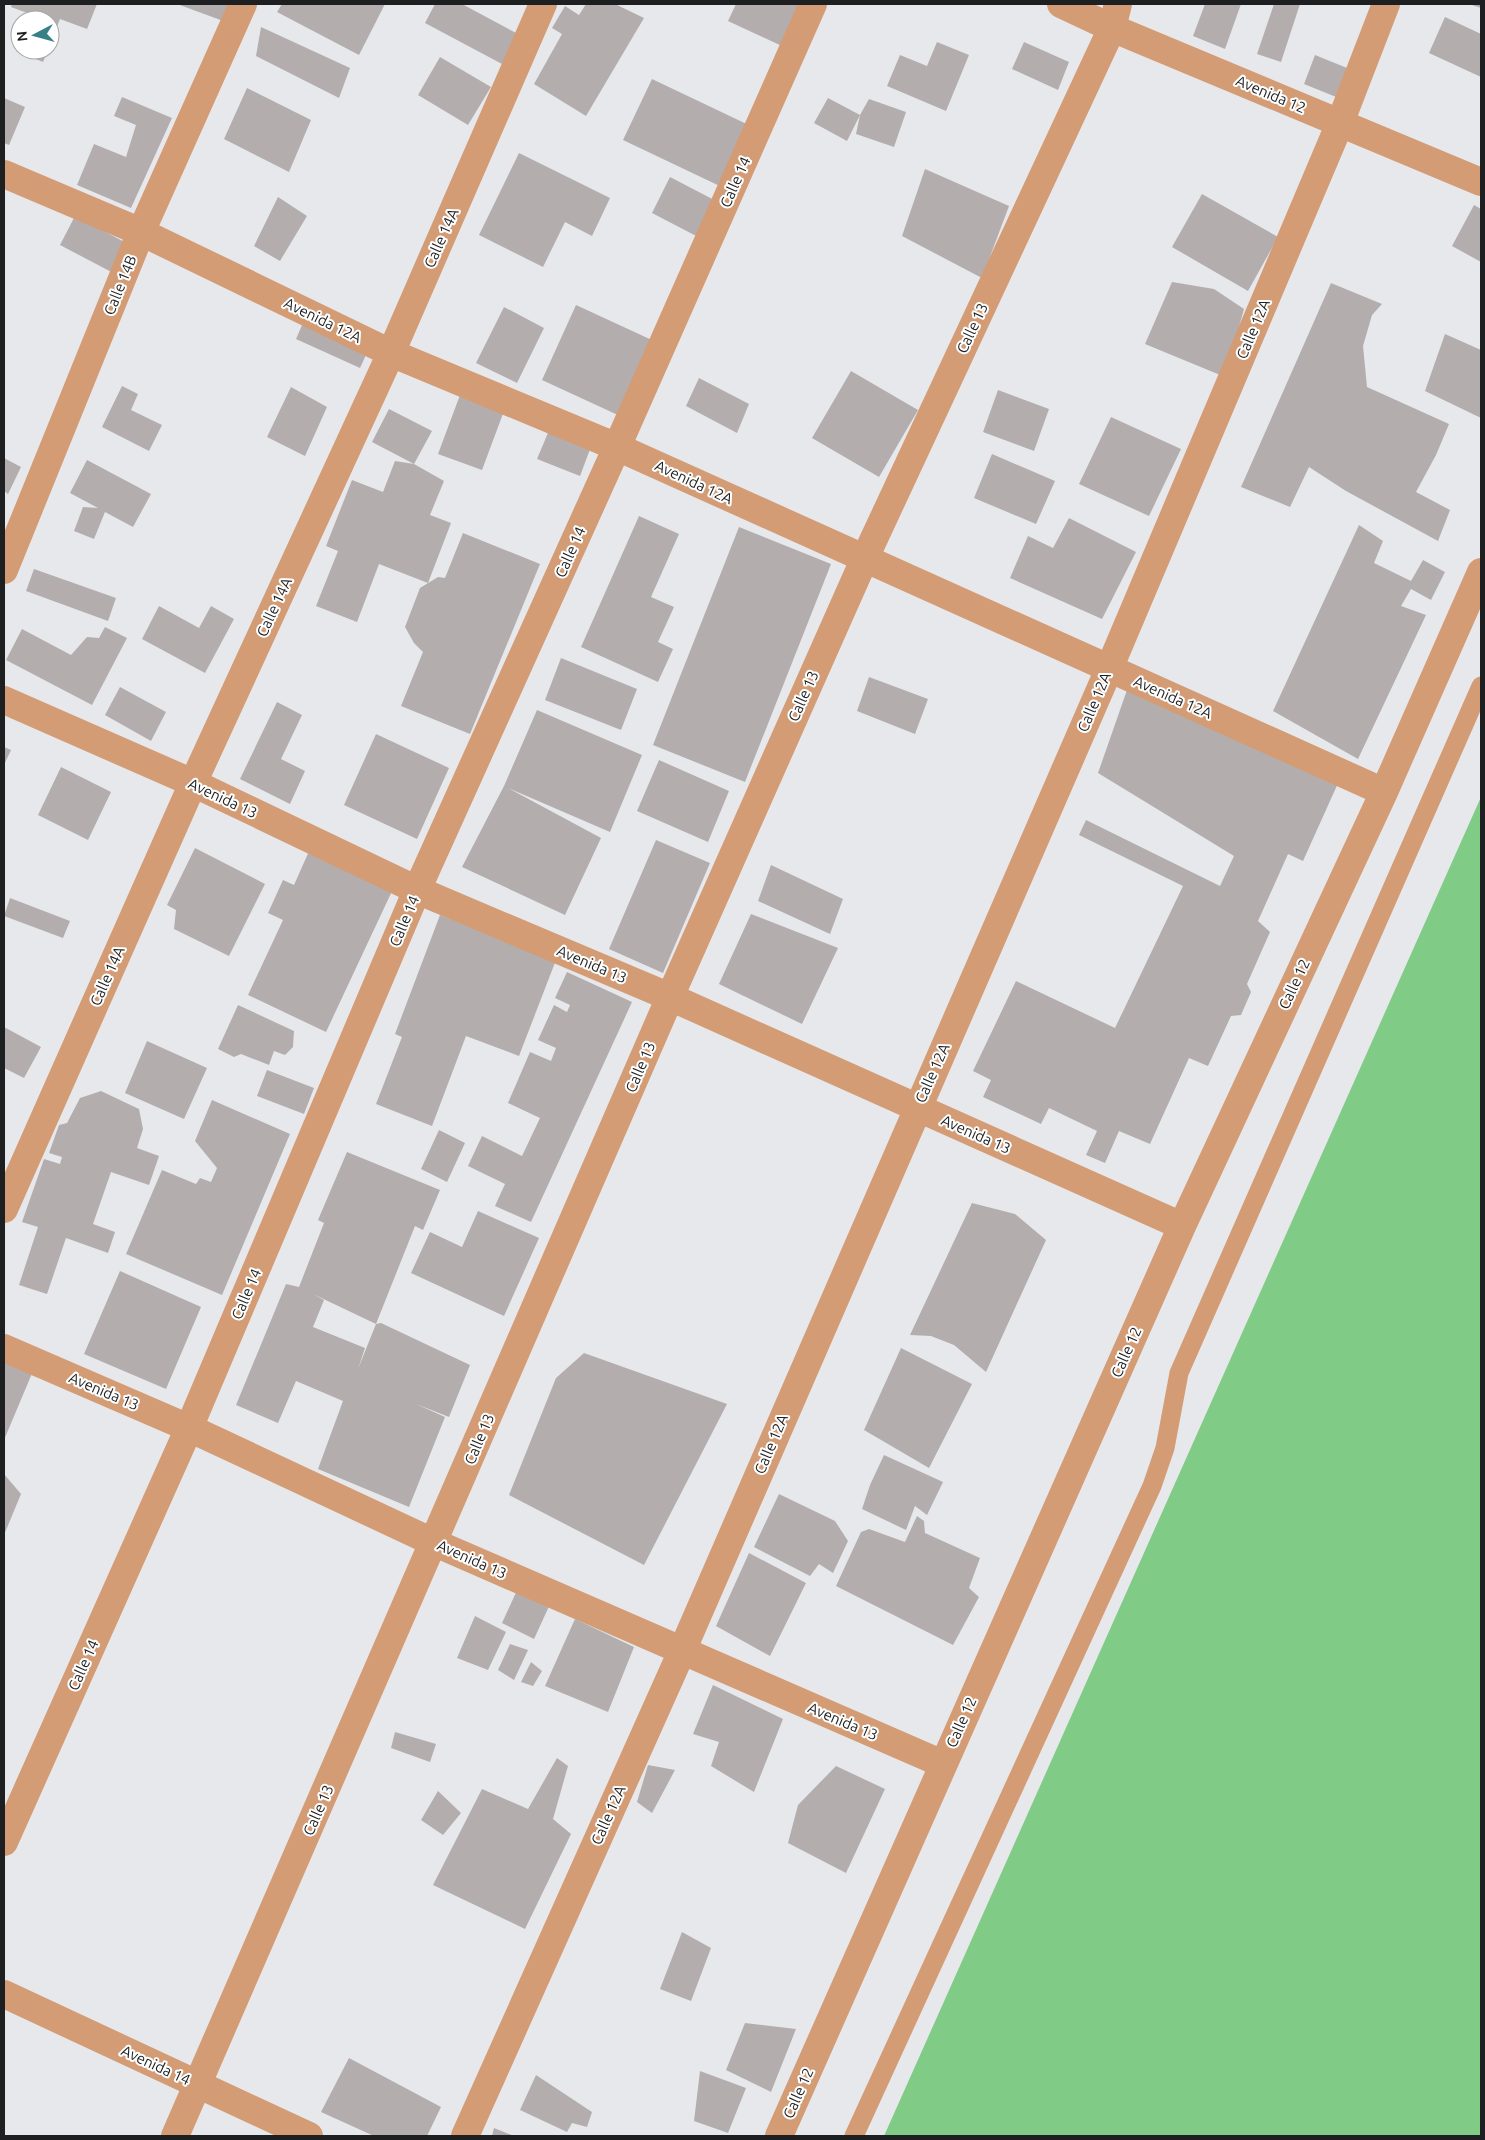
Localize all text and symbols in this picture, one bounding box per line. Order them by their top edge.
north arrow [10,10,60,60]
text: N [14,30,31,42]
street label: Avenida 12 [1234,72,1308,116]
street label: Calle 14 [716,154,754,210]
street label: Calle 14A [420,205,462,270]
street label: Calle 14B [100,253,140,317]
street label: Avenida 12A [282,294,365,346]
street label: Calle 12A [1233,296,1273,361]
street label: Calle 13 [953,300,991,356]
street label: Avenida 12A [652,457,736,508]
street label: Calle 14 [551,524,589,580]
street label: Calle 14A [253,575,295,639]
street label: Calle 13 [784,668,822,724]
street label: Calle 12A [1074,669,1114,734]
street label: Avenida 12A [1131,672,1215,722]
street label: Avenida 13 [186,775,260,821]
street label: Calle 14 [386,893,422,949]
street label: Avenida 13 [555,942,629,986]
street label: Calle 14A [86,943,128,1008]
street label: Calle 12 [1275,956,1313,1012]
street label: Calle 13 [622,1039,658,1095]
street label: Calle 12A [911,1040,953,1105]
street label: Avenida 13 [939,1111,1013,1157]
street label: Calle 14 [228,1266,264,1322]
street label: Calle 12 [1107,1324,1145,1380]
street label: Avenida 13 [67,1369,141,1413]
street label: Calle 13 [461,1411,497,1467]
street label: Calle 12A [751,1411,791,1476]
street label: Avenida 13 [435,1536,509,1582]
street label: Calle 14 [64,1637,102,1693]
street label: Calle 12 [942,1694,980,1750]
street label: Avenida 13 [806,1699,880,1743]
street label: Calle 13 [299,1782,337,1838]
street label: Calle 12A [587,1782,629,1847]
street label: Avenida 14 [119,2042,193,2088]
street label: Calle 12 [779,2065,817,2121]

